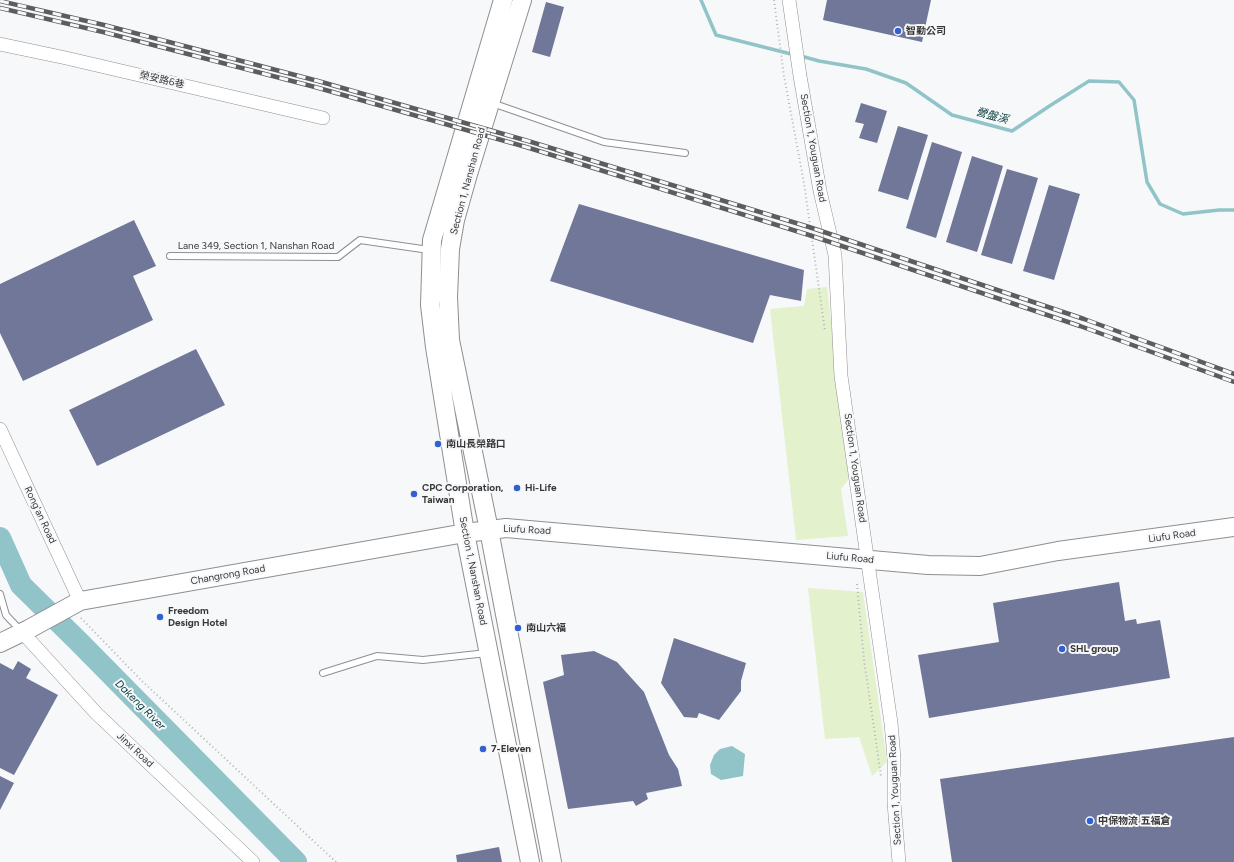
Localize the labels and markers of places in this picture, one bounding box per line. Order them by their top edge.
place label: 智勤公司 [906,25,946,37]
marker: 智勤公司 [893,26,903,36]
place label: 南山長榮路口 [446,438,506,450]
marker: 南山長榮路口 [433,439,443,449]
place label: CPC Corporation, Taiwan [422,482,503,506]
place label: Hi-Life [525,482,557,494]
marker: Hi-Life [512,483,522,493]
marker: CPC Corporation, Taiwan [409,489,419,499]
place label: Freedom Design Hotel [168,605,227,628]
marker: Freedom Design Hotel [155,612,165,622]
place label: 南山六福 [526,622,566,634]
marker: 南山六福 [513,623,523,633]
place label: SHL group [1070,643,1119,655]
marker: SHL group [1057,644,1067,654]
place label: 7-Eleven [491,743,531,755]
marker: 7-Eleven [478,744,488,754]
place label: 中保物流 五福倉 [1098,815,1170,827]
marker: 中保物流 五福倉 [1085,816,1095,826]

